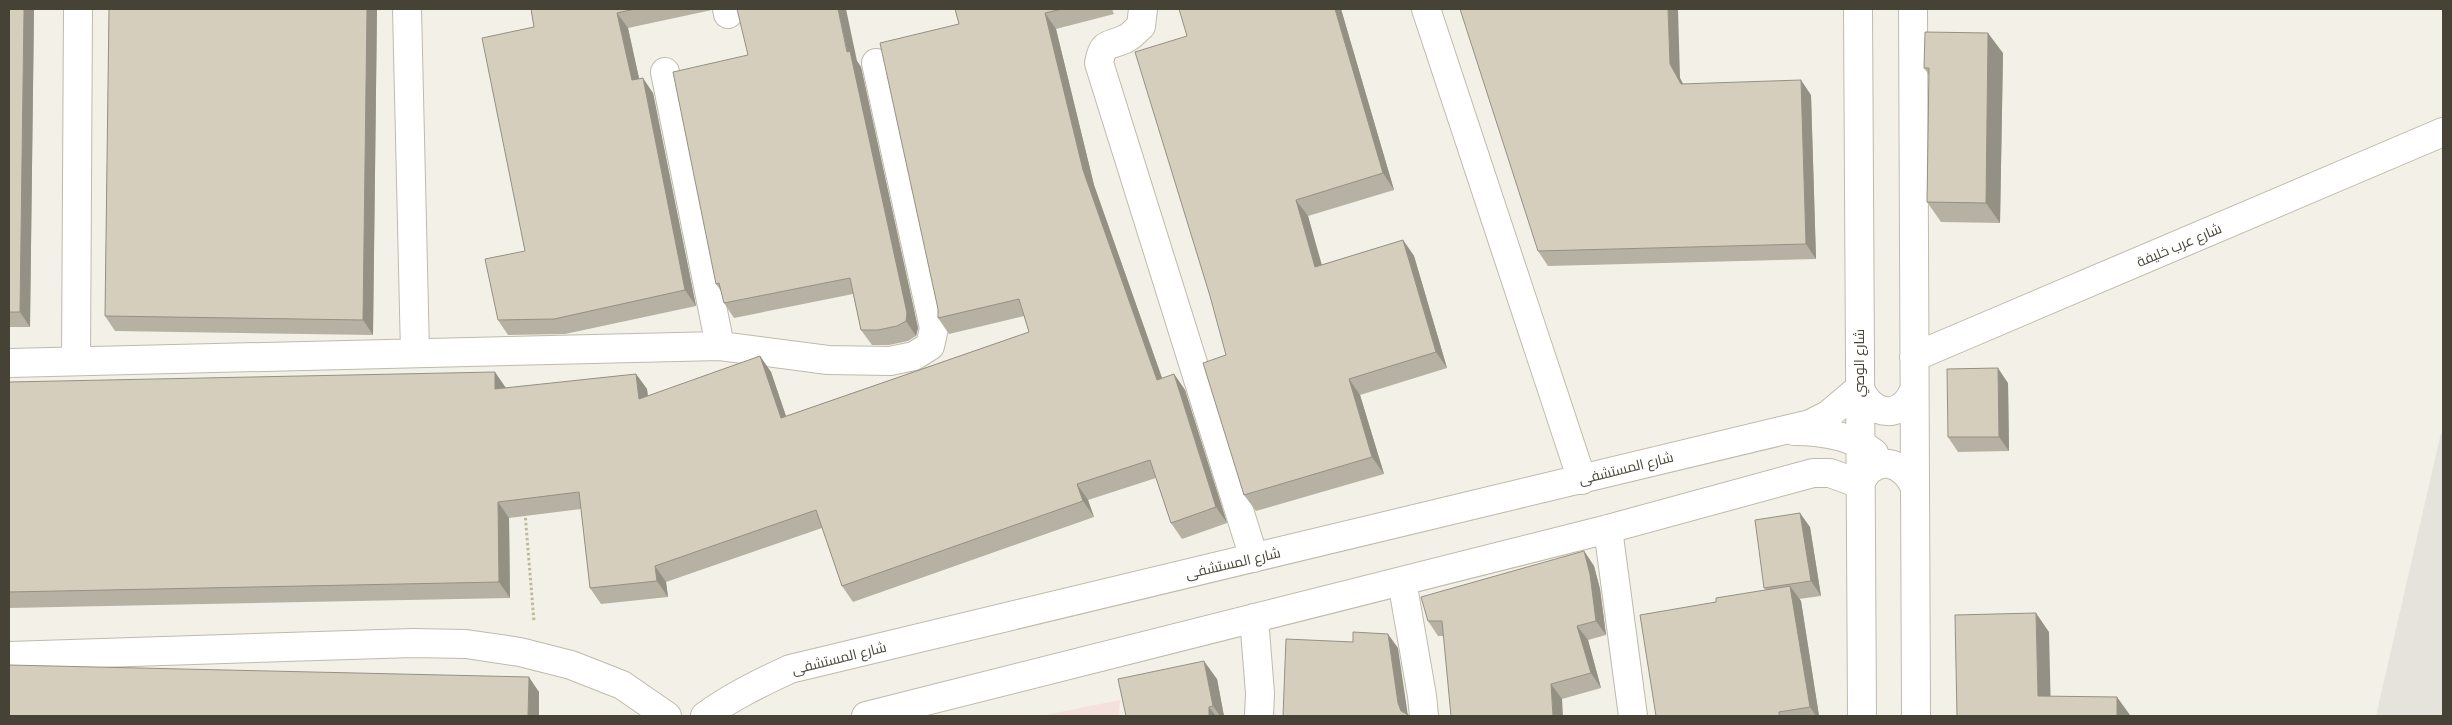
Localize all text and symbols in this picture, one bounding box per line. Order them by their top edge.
street label: شارع عرب خليفة [2135,221,2225,272]
street label: شارع الوصي [1852,329,1870,397]
street label: شارع المستشفى [1577,449,1675,489]
street label: شارع المستشفى [1184,545,1283,584]
street label: شارع المستشفى [790,639,888,679]

